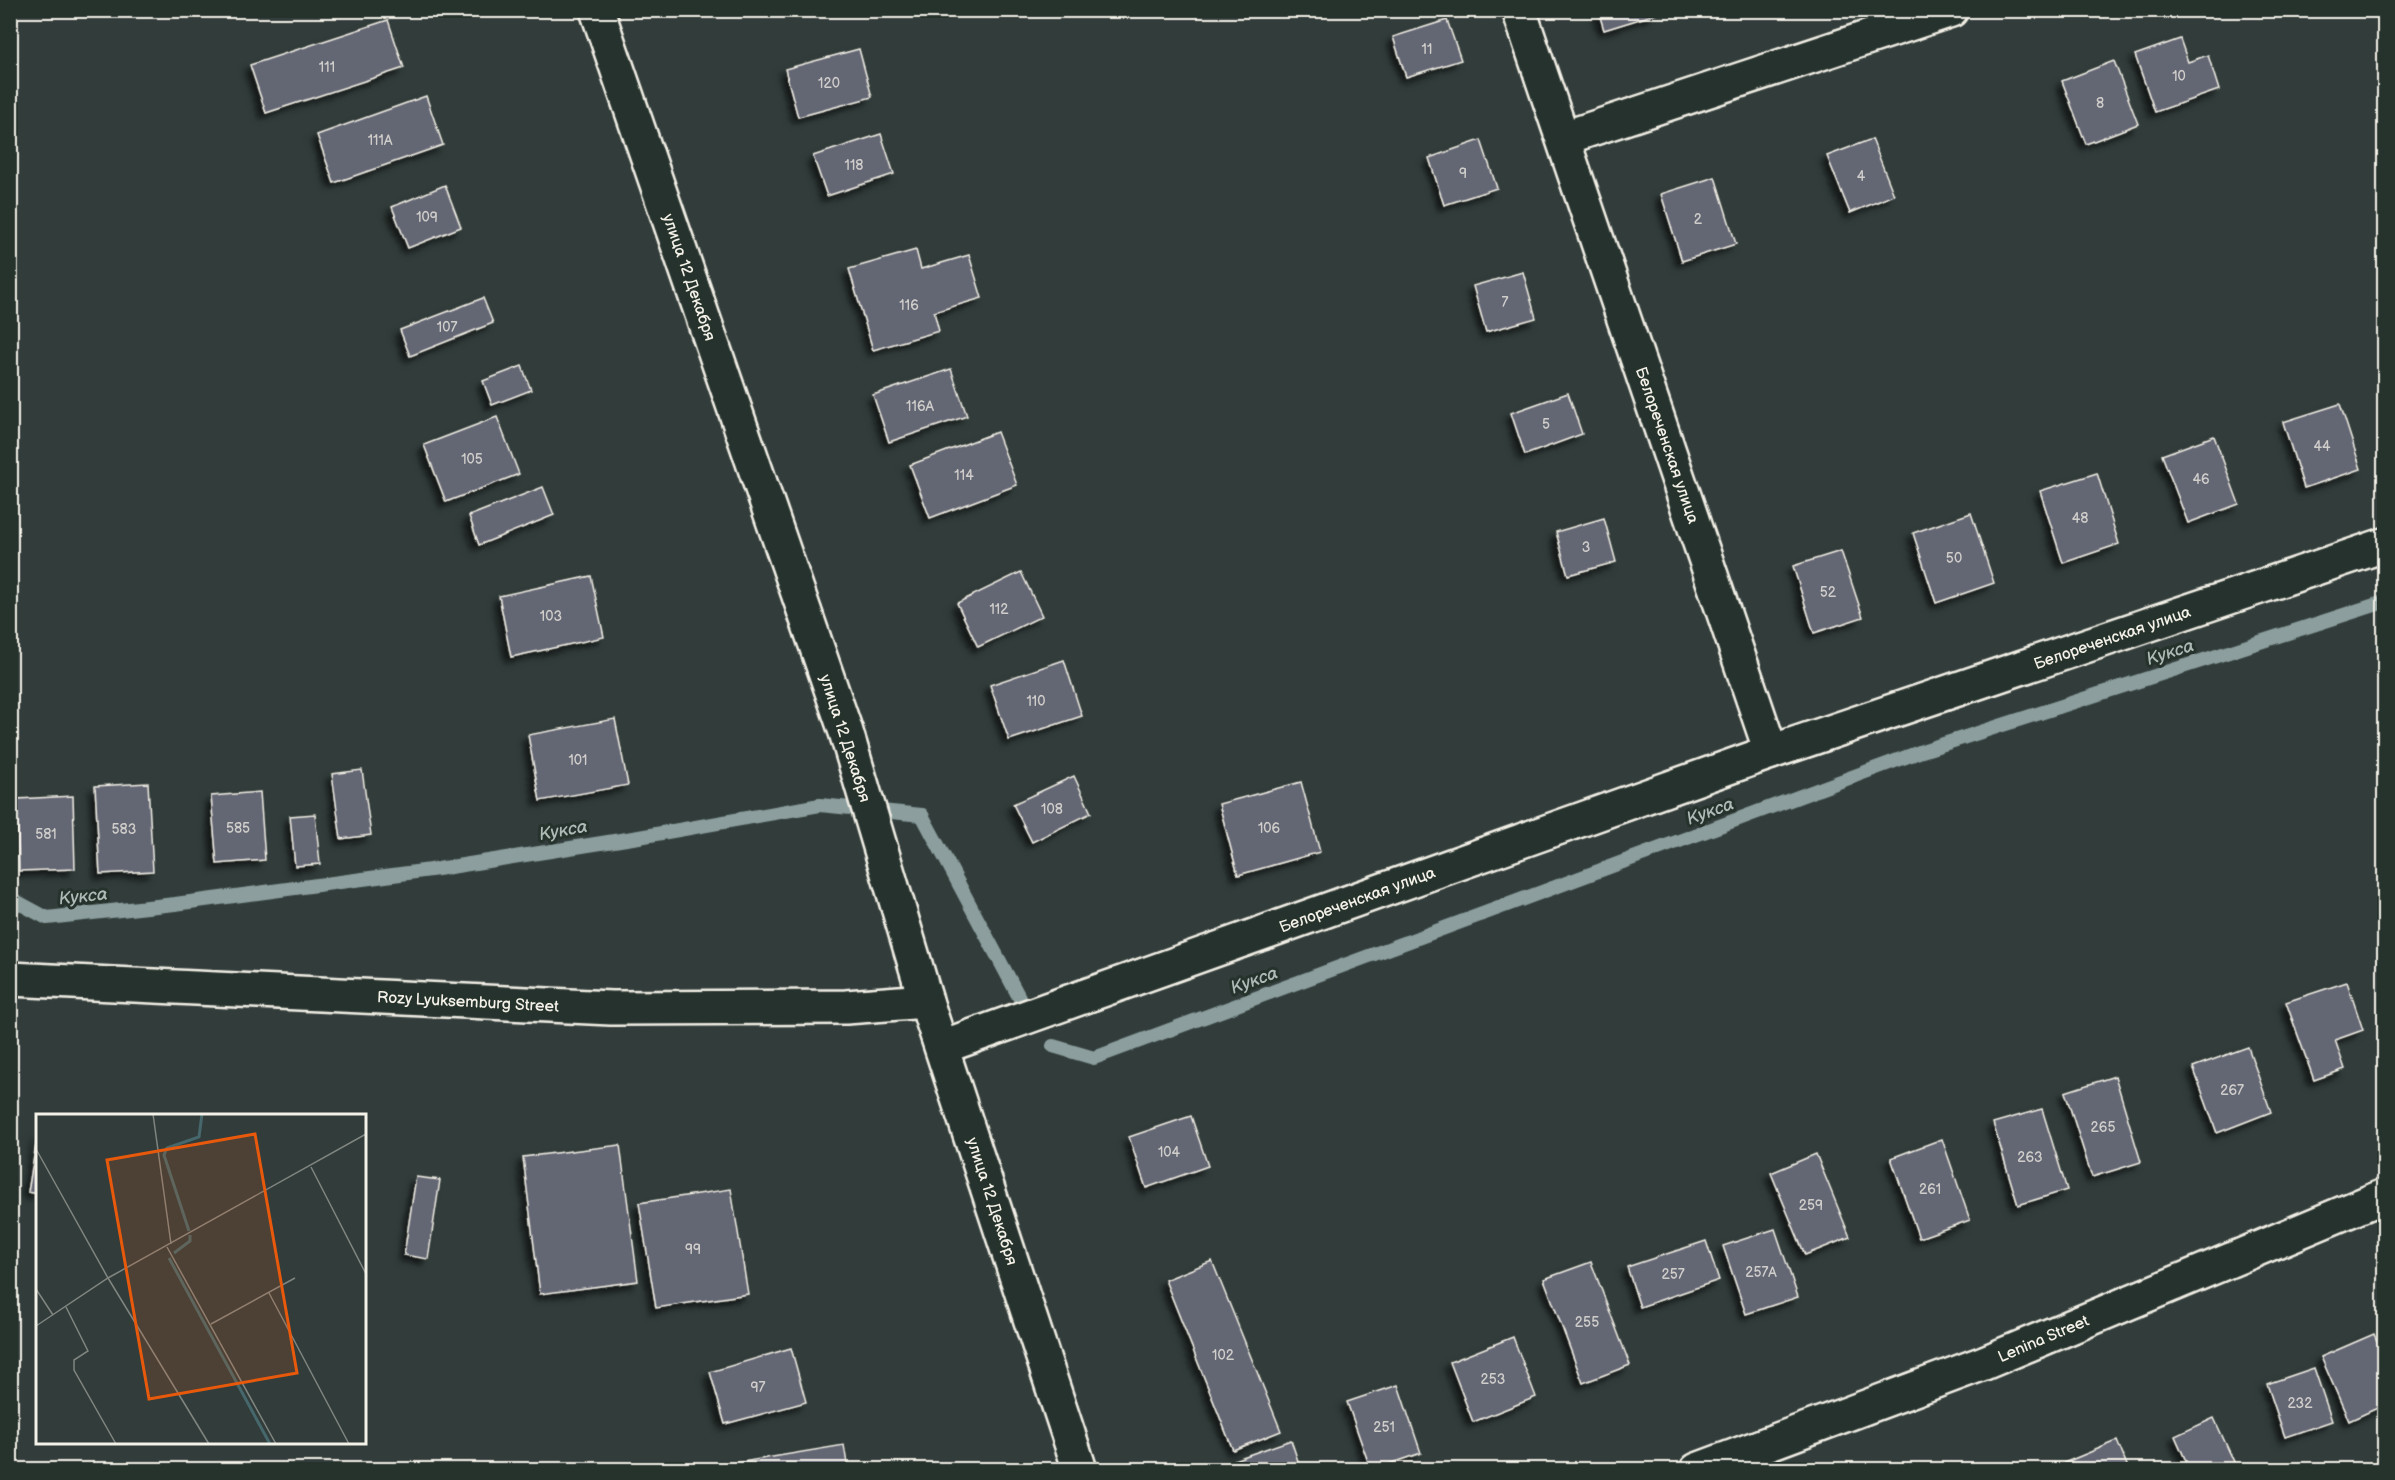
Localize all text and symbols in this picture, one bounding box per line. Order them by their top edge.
house number: 11 [1422,41,1432,58]
house number: 111 [319,59,335,76]
house number: 10 [2172,68,2186,85]
house number: 120 [818,75,840,92]
house number: 8 [2096,95,2104,112]
house number: 111А [368,132,393,149]
house number: 118 [845,157,864,174]
house number: 9 [1459,165,1467,182]
house number: 4 [1857,168,1866,185]
house number: 109 [416,209,438,226]
street label: улица 12 Декабря [658,211,719,344]
house number: 2 [1694,211,1703,228]
house number: 7 [1502,294,1509,311]
house number: 116 [899,297,919,314]
house number: 107 [437,319,457,336]
street label: Белореченская улица [1631,365,1703,527]
house number: 116А [906,398,934,415]
house number: 5 [1542,416,1550,433]
house number: 44 [2313,438,2331,455]
house number: 105 [461,451,483,468]
house number: 114 [954,467,974,484]
house number: 46 [2192,471,2210,488]
house number: 48 [2072,510,2088,527]
house number: 3 [1582,539,1590,556]
house number: 50 [1946,550,1962,567]
house number: 52 [1820,584,1837,601]
house number: 112 [989,601,1009,618]
street label: Белореченская улица [2032,602,2194,674]
house number: 103 [540,608,562,625]
water label: Кукса [2144,635,2197,670]
street label: улица 12 Декабря [815,672,874,805]
house number: 110 [1026,693,1046,710]
house number: 101 [568,752,588,769]
water label: Кукса [1684,793,1737,830]
house number: 108 [1041,801,1063,818]
water label: Кукса [537,816,589,845]
house number: 585 [226,820,250,837]
house number: 106 [1258,820,1281,837]
house number: 583 [112,821,136,838]
house number: 581 [35,826,57,843]
street label: Белореченская улица [1277,863,1439,937]
water label: Кукса [58,883,109,909]
water label: Кукса [1228,962,1281,999]
street label: Rozy Lyuksemburg Street [376,988,559,1017]
house number: 267 [2220,1082,2244,1099]
inset map [36,1114,366,1444]
house number: 265 [2091,1119,2115,1136]
street label: улица 12 Декабря [962,1135,1021,1268]
house number: 104 [1158,1144,1181,1161]
house number: 263 [2017,1149,2043,1166]
house number: 261 [1919,1181,1941,1198]
house number: 259 [1799,1197,1823,1214]
house number: 99 [685,1241,701,1258]
house number: 257А [1745,1264,1777,1281]
house number: 257 [1661,1266,1685,1283]
street label: Lenina Street [1995,1312,2092,1367]
house number: 255 [1575,1314,1599,1331]
house number: 102 [1212,1347,1235,1364]
house number: 253 [1481,1371,1505,1388]
house number: 97 [751,1379,766,1396]
house number: 232 [2288,1395,2313,1412]
house number: 251 [1373,1419,1395,1436]

